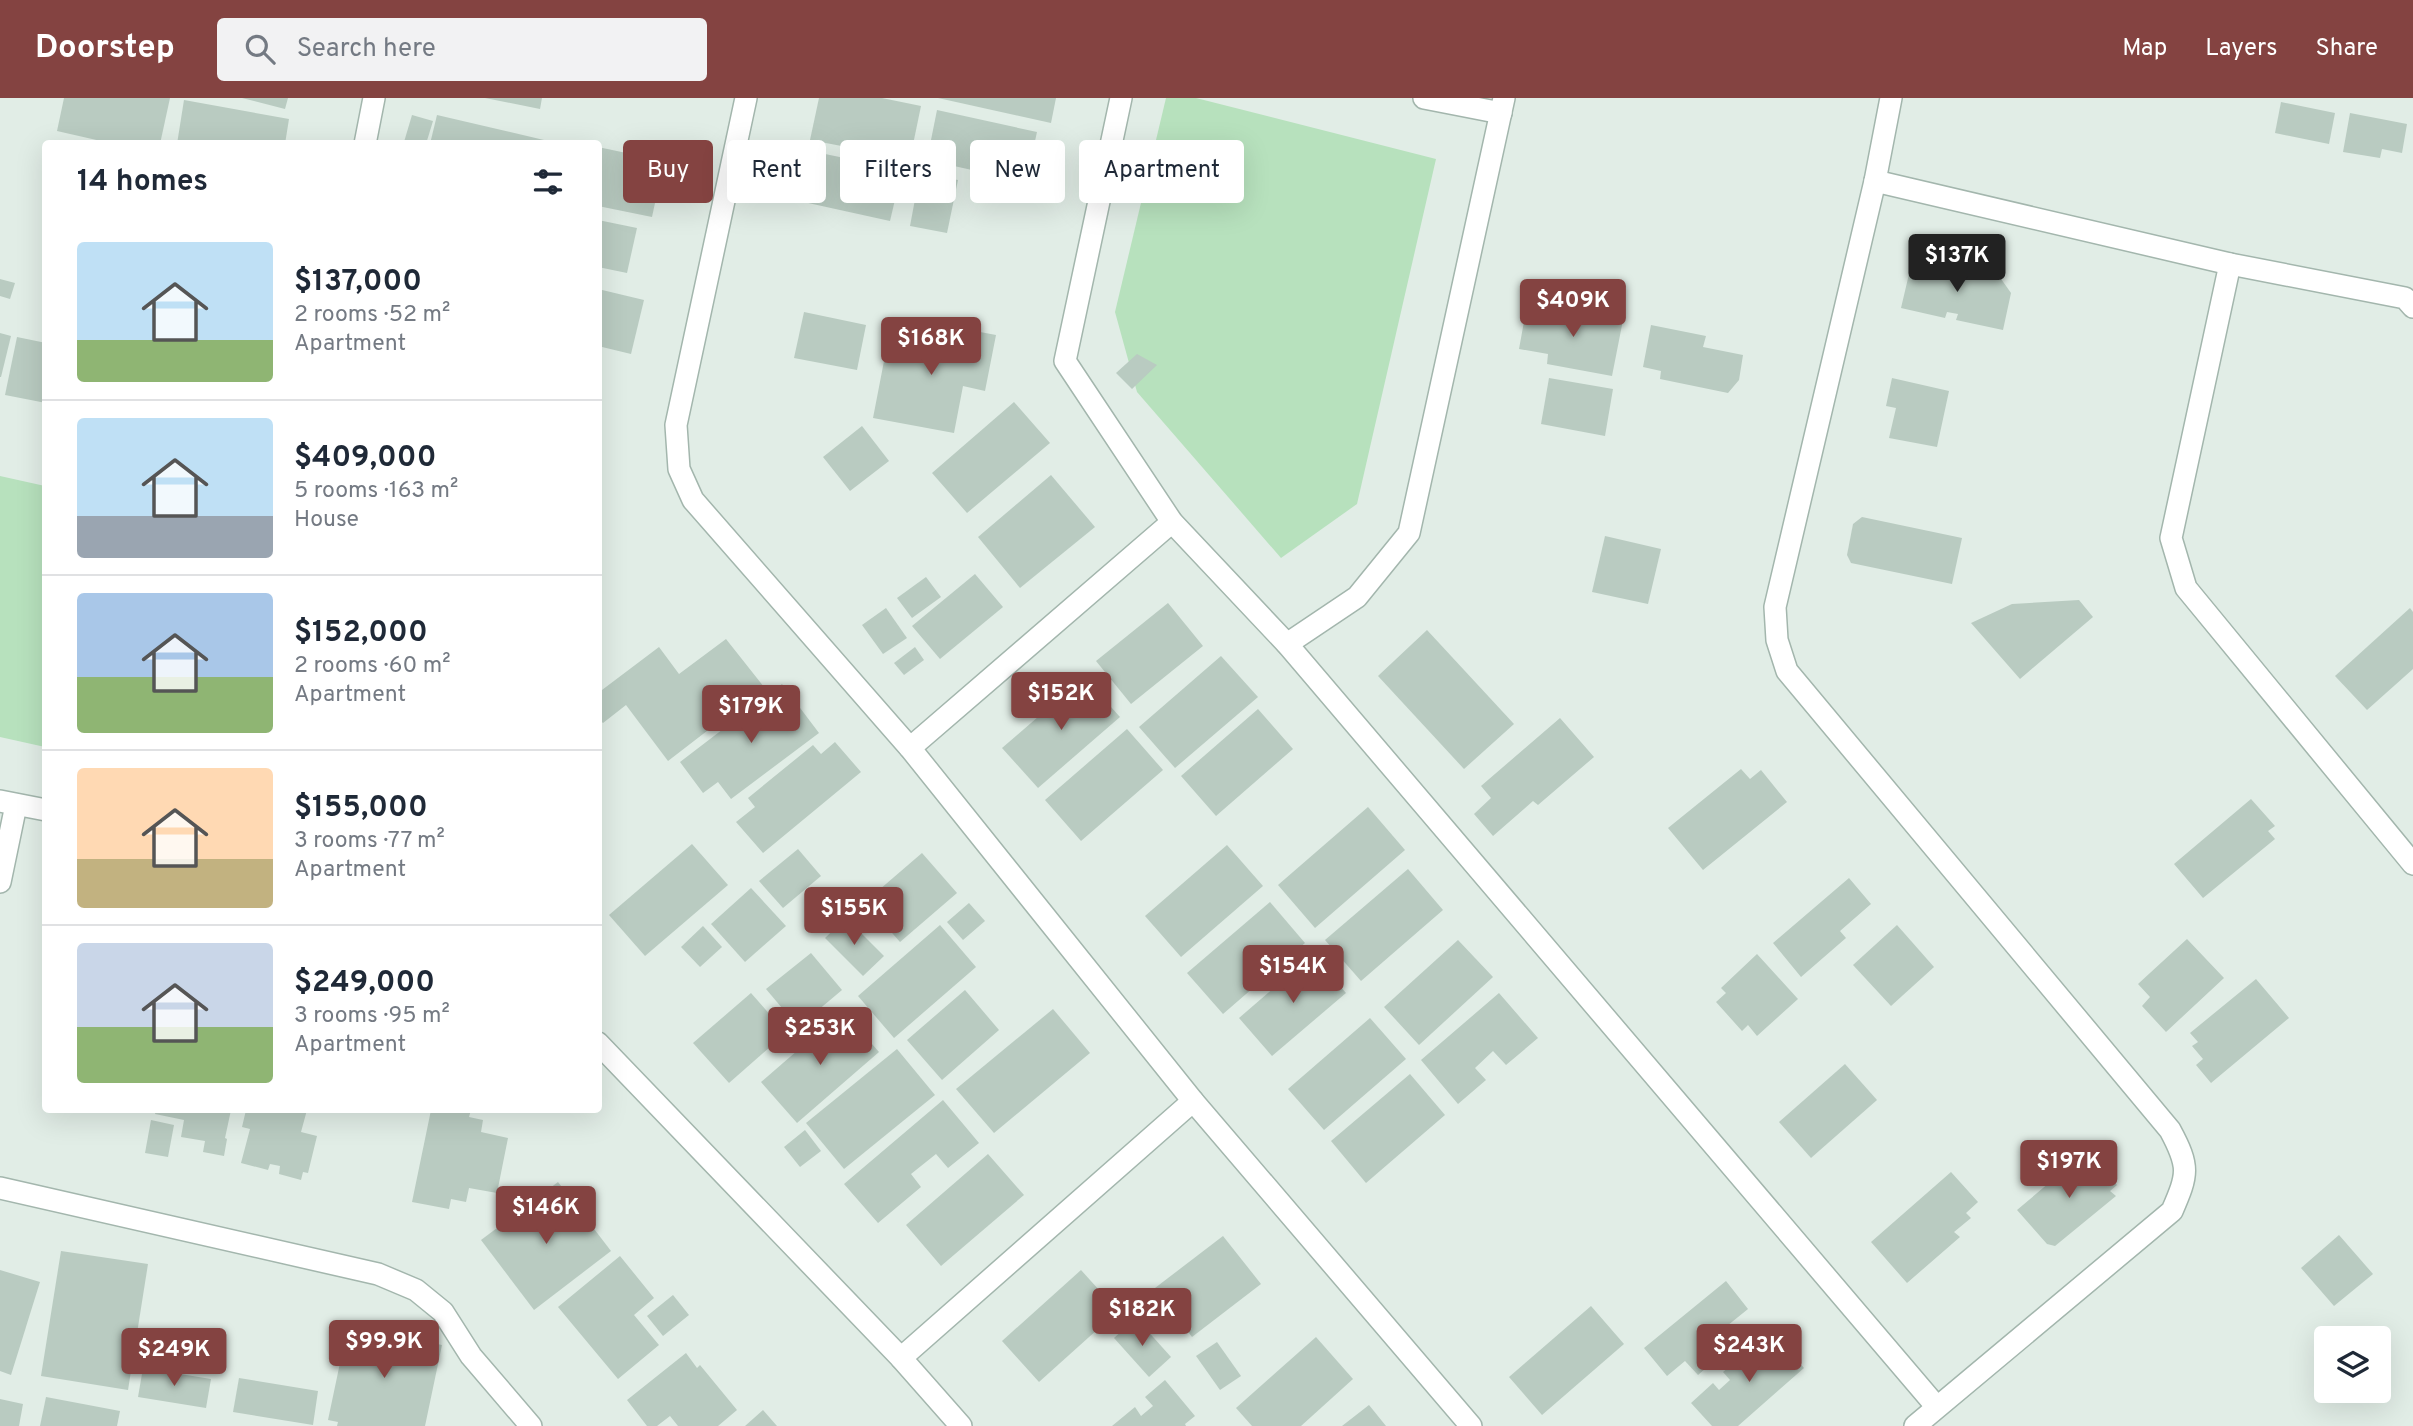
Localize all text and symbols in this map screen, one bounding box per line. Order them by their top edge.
search box [217,18,707,81]
text: Doorstep [35,28,175,70]
icon: search [241,30,279,68]
text: Search here [297,33,436,66]
text: Map [2122,34,2167,64]
text: Layers [2205,34,2277,64]
text: Share [2315,34,2378,64]
chip: Buy [623,140,713,203]
chip: Rent [727,140,826,203]
chip: Filters [840,140,956,203]
chip: New [970,140,1065,203]
chip: Apartment [1079,140,1244,203]
icon: filters [529,163,567,201]
text: 14 homes [77,164,208,201]
pin: $137K [1908,234,2006,294]
text: $137K [1924,242,1990,271]
text: $137,000 [294,264,422,301]
icon: home [133,270,217,354]
pin: $409K [1524,280,1622,339]
text: $409K [1536,287,1610,316]
text: 2 rooms · 52 m² [294,301,450,330]
pin: $168K [882,317,980,377]
text: $168K [897,325,965,354]
text: Apartment [294,330,406,359]
text: $409,000 [294,440,436,477]
icon: home [133,446,217,530]
text: 5 rooms · 163 m² [294,477,458,506]
text: House [294,506,359,535]
text: $152,000 [294,615,428,652]
icon: home [133,621,217,705]
text: 2 rooms · 60 m² [294,652,451,681]
pin: $152K [1012,672,1110,732]
text: $152K [1027,680,1095,709]
text: Apartment [294,681,406,710]
pin: $179K [702,686,800,745]
text: $179K [718,693,784,722]
text: $155,000 [294,790,428,827]
icon: home [133,796,217,880]
text: 3 rooms · 77 m² [294,827,445,856]
text: Apartment [294,856,406,885]
pin: $155K [805,888,903,947]
text: $155K [820,895,888,924]
pin: $154K [1244,946,1342,1005]
text: $154K [1259,953,1327,982]
text: $249,000 [294,965,435,1002]
icon: home [133,971,217,1055]
text: 3 rooms · 95 m² [294,1002,450,1031]
pin: $253K [771,1007,869,1067]
text: $253K [784,1015,856,1044]
text: Apartment [294,1031,406,1060]
pin: $197K [2020,1140,2118,1200]
text: $197K [2036,1148,2102,1177]
pin: $146K [497,1186,595,1246]
text: $146K [512,1194,580,1223]
pin: $182K [1093,1288,1191,1348]
text: $182K [1108,1296,1176,1325]
pin: $99.9K [327,1320,441,1380]
pin: $243K [1700,1324,1798,1384]
map controls [2314,1326,2391,1403]
button: layers [2314,1326,2391,1403]
pin: $249K [125,1328,223,1388]
text: $99.9K [345,1328,423,1357]
text: $243K [1713,1332,1785,1361]
text: $249K [137,1336,211,1365]

